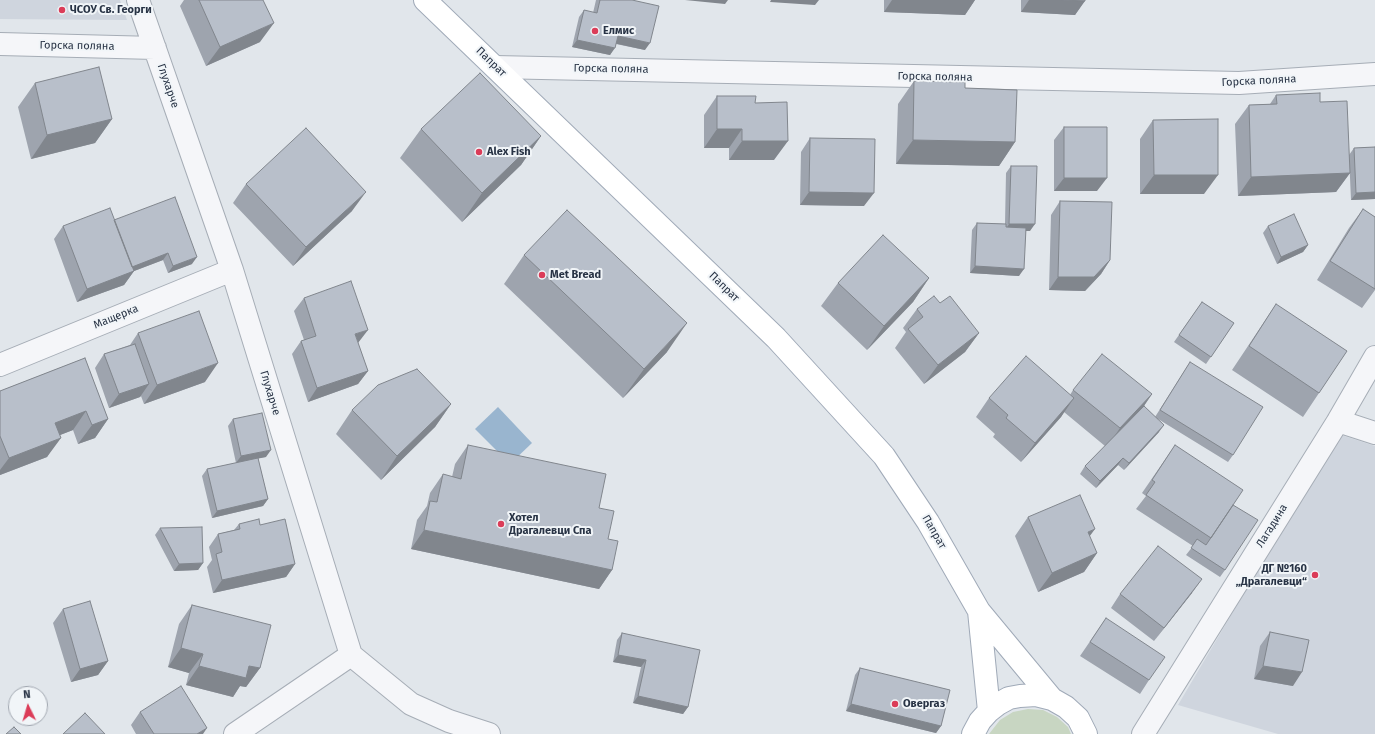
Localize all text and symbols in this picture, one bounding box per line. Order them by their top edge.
place label: ЧСОУ Св. Георги [70,3,152,17]
marker: ЧСОУ Св. Георги [57,5,67,15]
place label: Елмис [603,24,634,38]
marker: Елмис [590,26,600,36]
street label: Горска поляна [39,39,115,53]
street label: Папрат [473,44,509,80]
street label: Глухарче [154,62,182,110]
street label: Горска поляна [573,62,649,76]
street label: Горска поляна [897,70,973,84]
street label: Горска поляна [1221,72,1297,90]
place label: Alex Fish [487,145,531,159]
marker: Alex Fish [474,147,484,157]
place label: Met Bread [550,268,601,282]
street label: Папрат [706,269,742,305]
marker: Met Bread [537,270,547,280]
street label: Мащерка [92,302,140,332]
street label: Глухарче [257,369,283,417]
street label: Лагадина [1253,502,1291,550]
place label: Хотел Драгалевци Спа [509,511,592,537]
street label: Папрат [919,513,949,551]
marker: Хотел Драгалевци Спа [496,519,506,529]
place label: ДГ №160 „Драгалевци“ [1236,562,1307,588]
marker: ДГ №160 „Драгалевци“ [1310,570,1320,580]
north arrow [8,686,48,726]
text: N [23,688,31,701]
place label: Овергаз [903,697,945,711]
marker: Овергаз [890,699,900,709]

